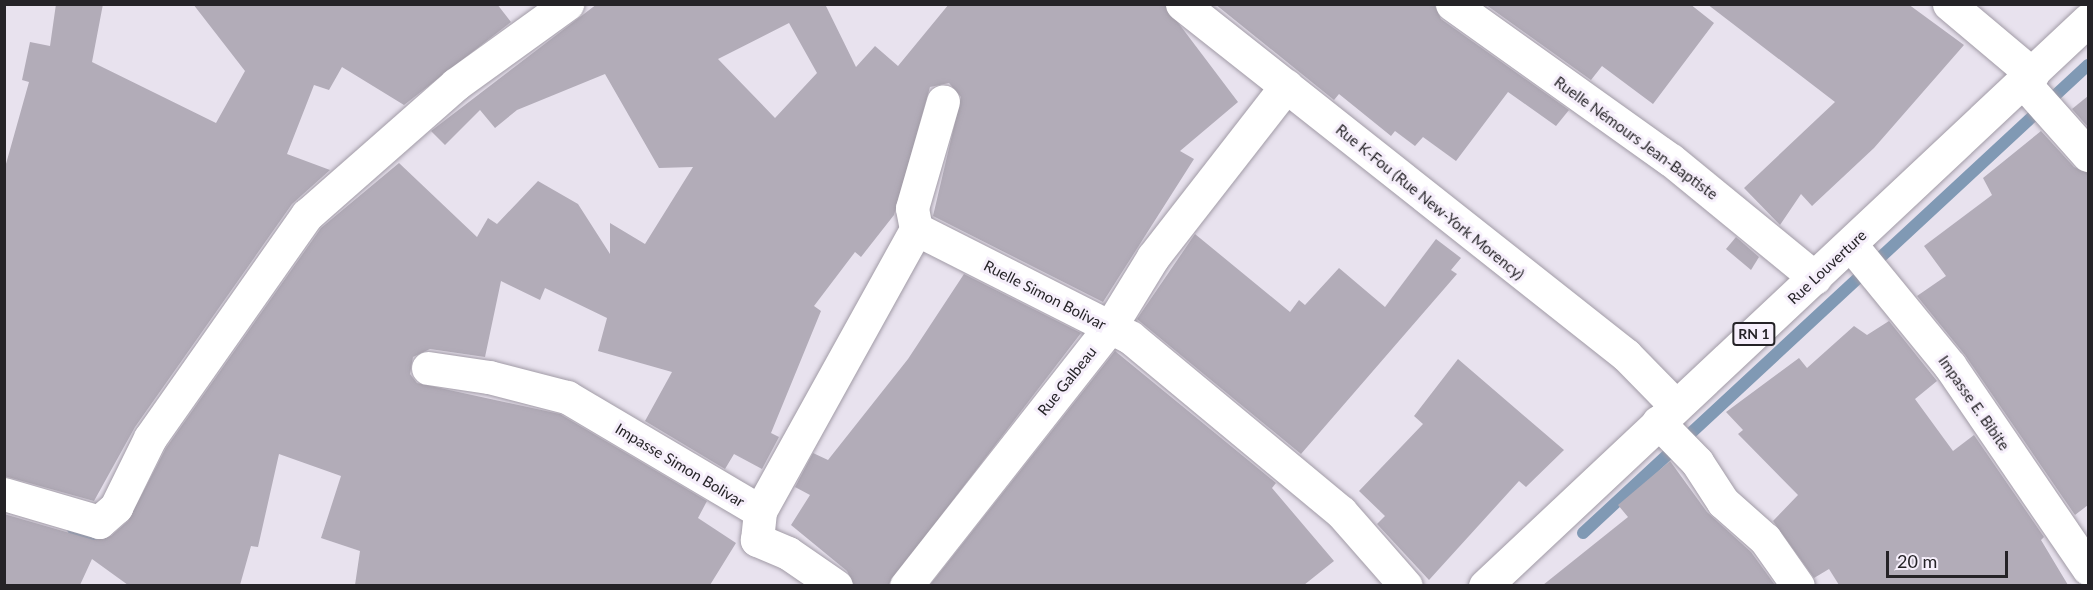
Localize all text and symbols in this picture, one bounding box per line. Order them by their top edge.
street label: Ruelle Némours Jean-Baptiste [1551,73,1721,203]
street label: Rue K-Fou (Rue New-York Morency) [1332,120,1528,284]
street label: Rue Louverture [1784,226,1870,308]
street label: Ruelle Simon Bolivar [981,256,1109,334]
road number: RN 1 [1732,323,1776,345]
street label: Rue Galbeau [1034,343,1100,419]
street label: Impasse E. Bibite [1935,352,2013,454]
street label: Impasse Simon Bolivar [612,419,748,511]
scale bar [1889,539,2010,577]
text: 20 m [1897,550,1937,572]

